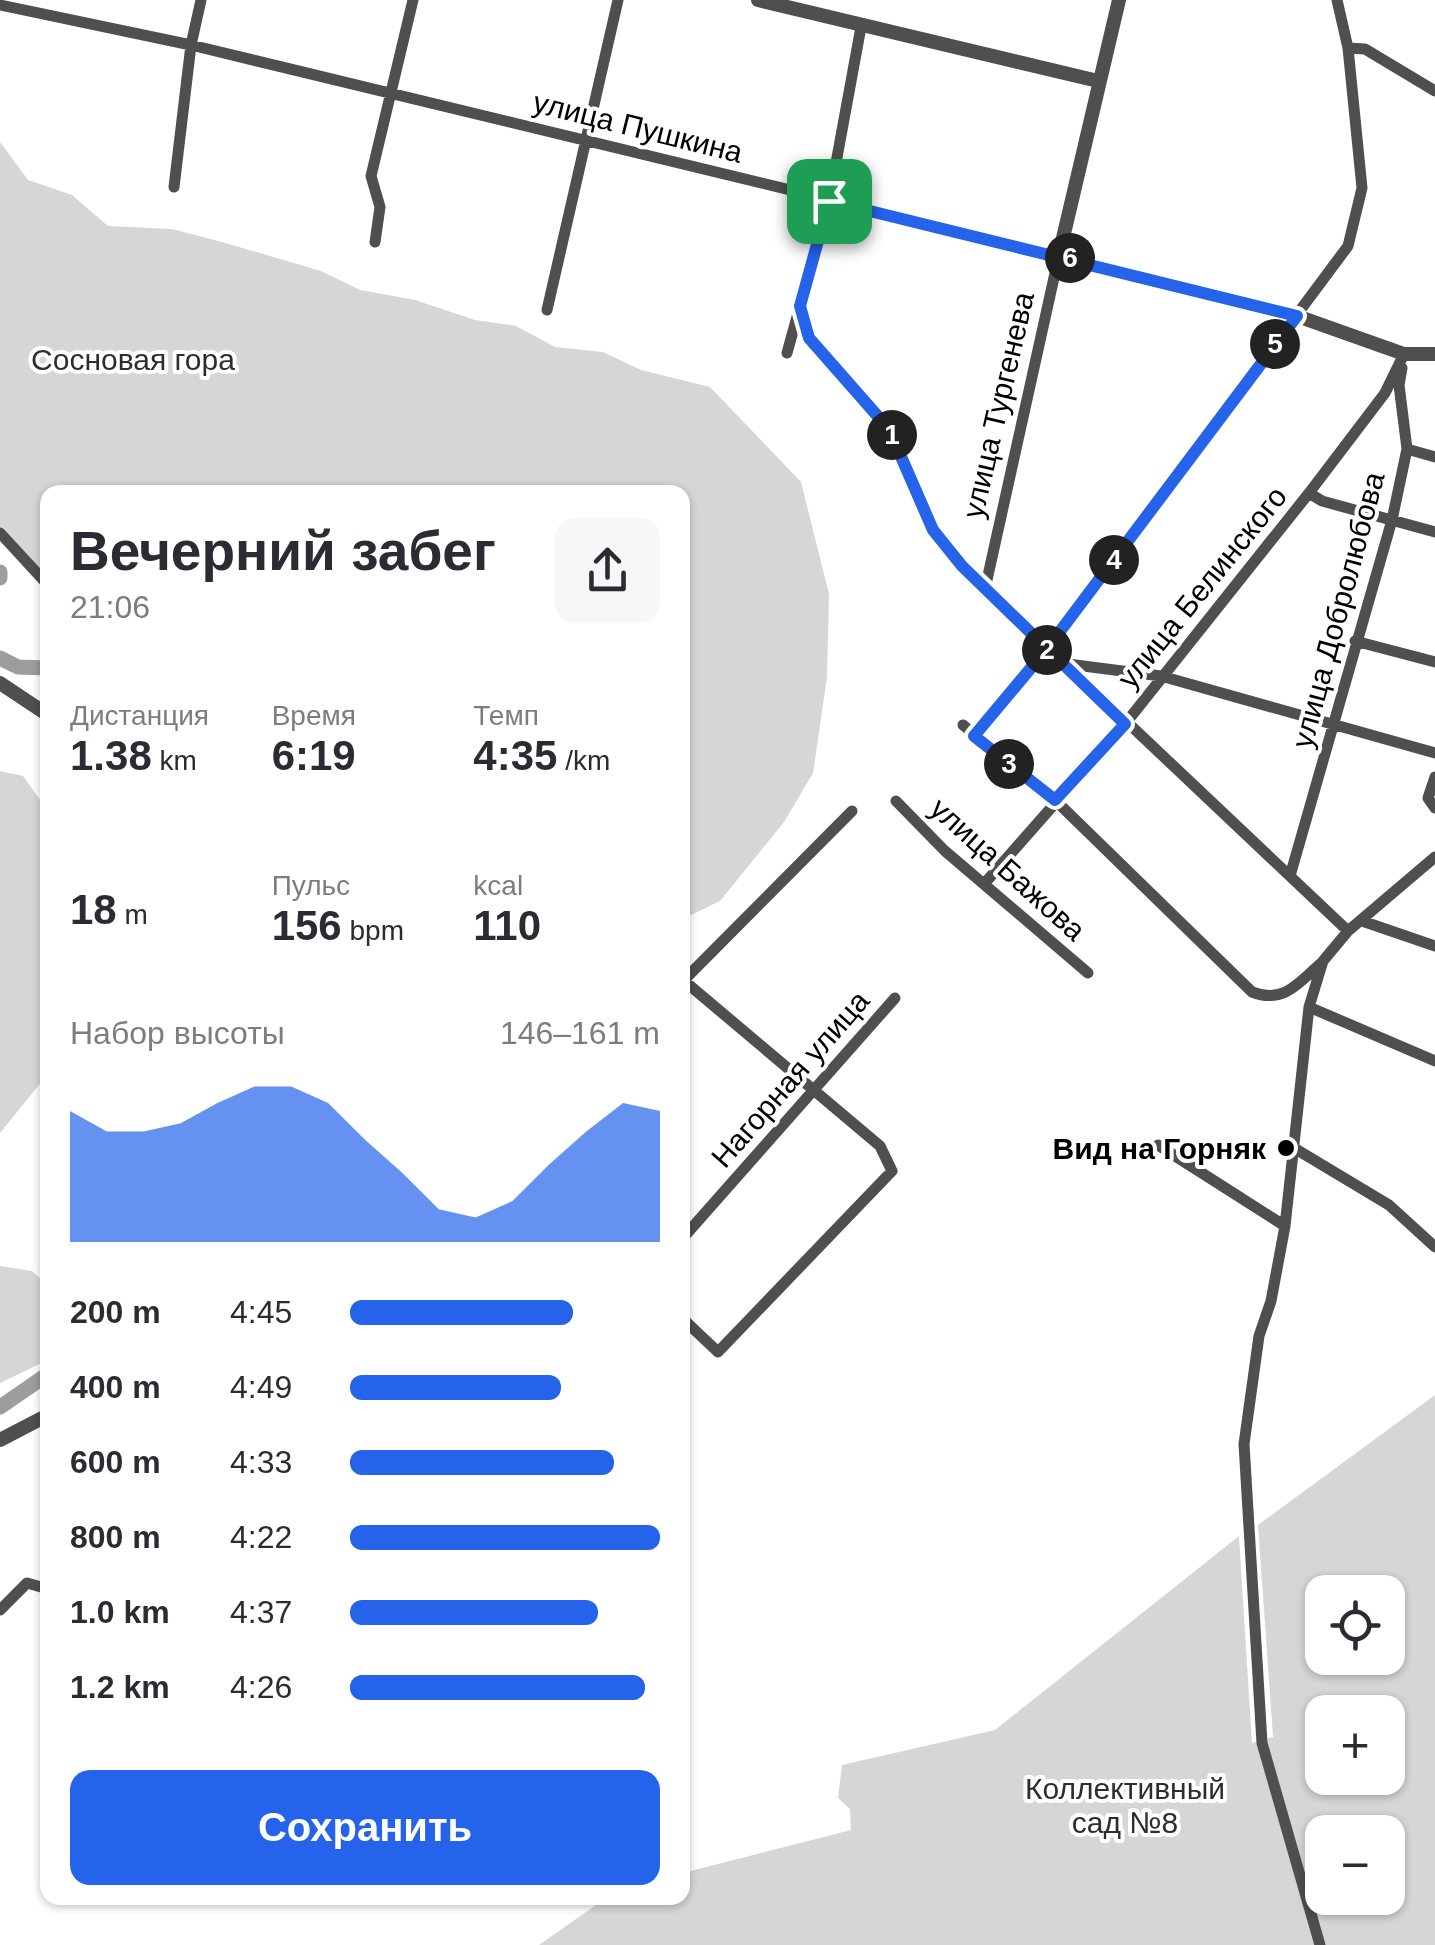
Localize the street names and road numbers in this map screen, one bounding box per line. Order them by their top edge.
street label: улица Пушкина [530,85,746,169]
street label: улица Тургенева [956,288,1040,521]
street label: улица Добролюбова [1285,468,1391,752]
street label: улица Белинского [1111,480,1293,694]
street label: улица Бажова [924,791,1092,947]
street label: Нагорная улица [705,984,876,1174]

